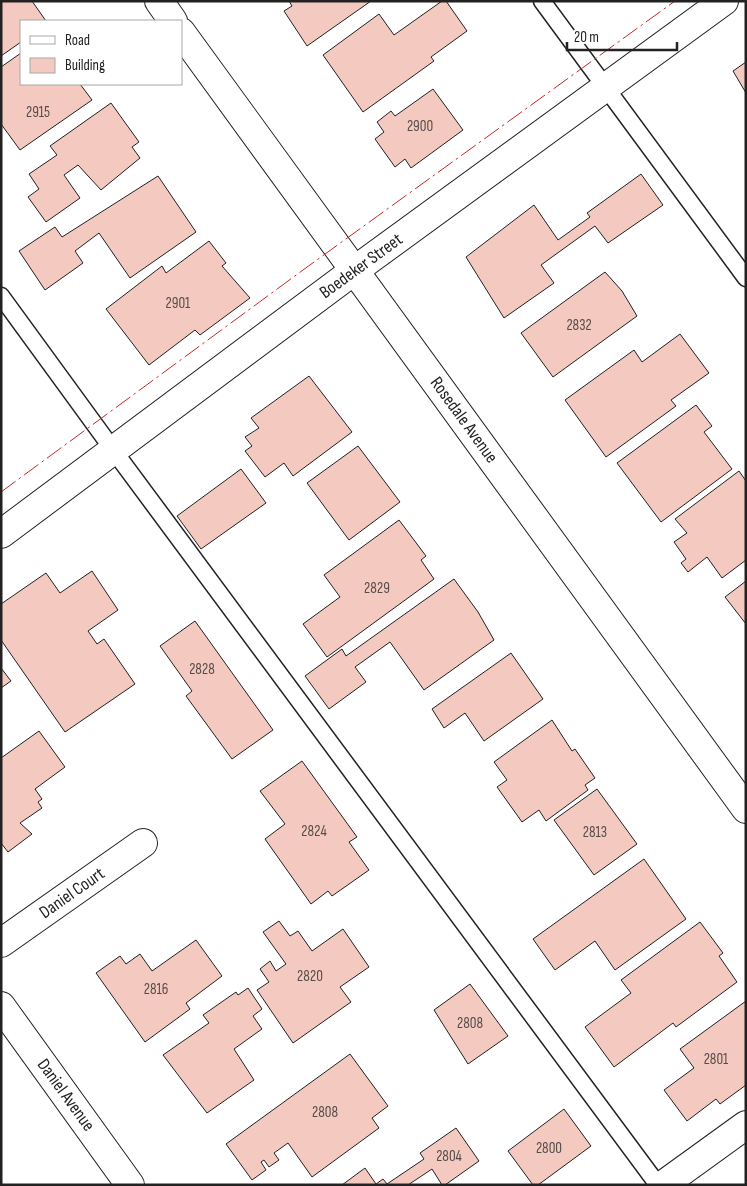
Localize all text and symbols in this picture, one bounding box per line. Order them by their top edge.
legend [20,20,182,85]
scale bar [567,20,677,52]
text: 20 m [574,28,599,47]
text: Road [65,31,90,50]
text: Building [65,56,105,75]
house number: 2915 [26,103,50,122]
house number: 2900 [407,117,433,136]
street label: Boedeker Street [315,229,407,303]
house number: 2901 [166,294,191,313]
house number: 2832 [566,316,592,335]
street label: Rosedale Avenue [426,373,502,467]
house number: 2829 [364,579,390,598]
house number: 2828 [189,660,215,679]
house number: 2824 [301,822,327,841]
house number: 2813 [583,823,607,842]
street label: Daniel Court [35,863,109,923]
house number: 2820 [297,967,323,986]
house number: 2816 [144,980,168,999]
house number: 2808 [457,1014,483,1033]
house number: 2801 [704,1050,729,1069]
street label: Daniel Avenue [33,1055,99,1135]
house number: 2808 [312,1103,338,1122]
house number: 2800 [536,1139,562,1158]
house number: 2804 [436,1147,462,1166]

